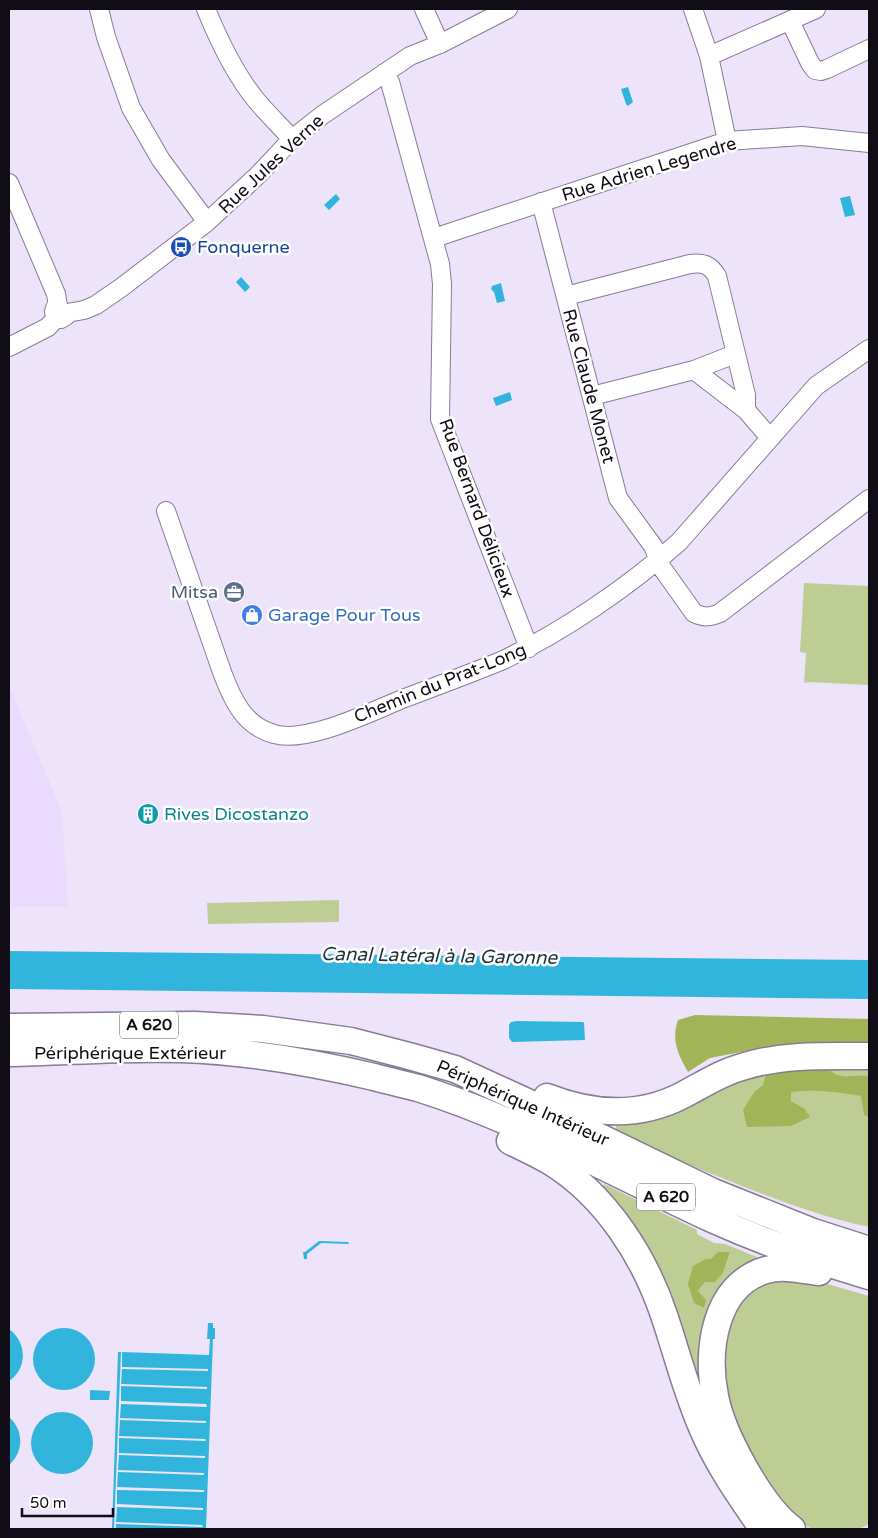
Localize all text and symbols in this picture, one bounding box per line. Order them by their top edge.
street label: Rue Jules Verne [214,110,328,218]
street label: Rue Adrien Legendre [559,132,739,206]
bus stop icon: Fonquerne [169,235,193,259]
place label: Fonquerne [197,236,290,258]
street label: Rue Claude Monet [558,306,620,466]
street label: Rue Bernard Délicieux [434,415,520,601]
office icon: Mitsa [222,580,246,604]
place label: Mitsa [171,581,218,603]
shop icon: Garage Pour Tous [240,603,264,627]
place label: Garage Pour Tous [268,604,421,626]
street label: Chemin du Prat-Long [351,638,529,728]
building icon: Rives Dicostanzo [136,802,160,826]
place label: Rives Dicostanzo [164,803,309,825]
water label: Canal Latéral à la Garonne [321,943,559,969]
road number: A 620 [120,1012,178,1038]
street label: Périphérique Extérieur [34,1042,226,1064]
street label: Périphérique Intérieur [433,1055,613,1151]
road number: A 620 [637,1184,695,1210]
scale bar [22,1486,114,1518]
text: 50 m [30,1494,67,1512]

